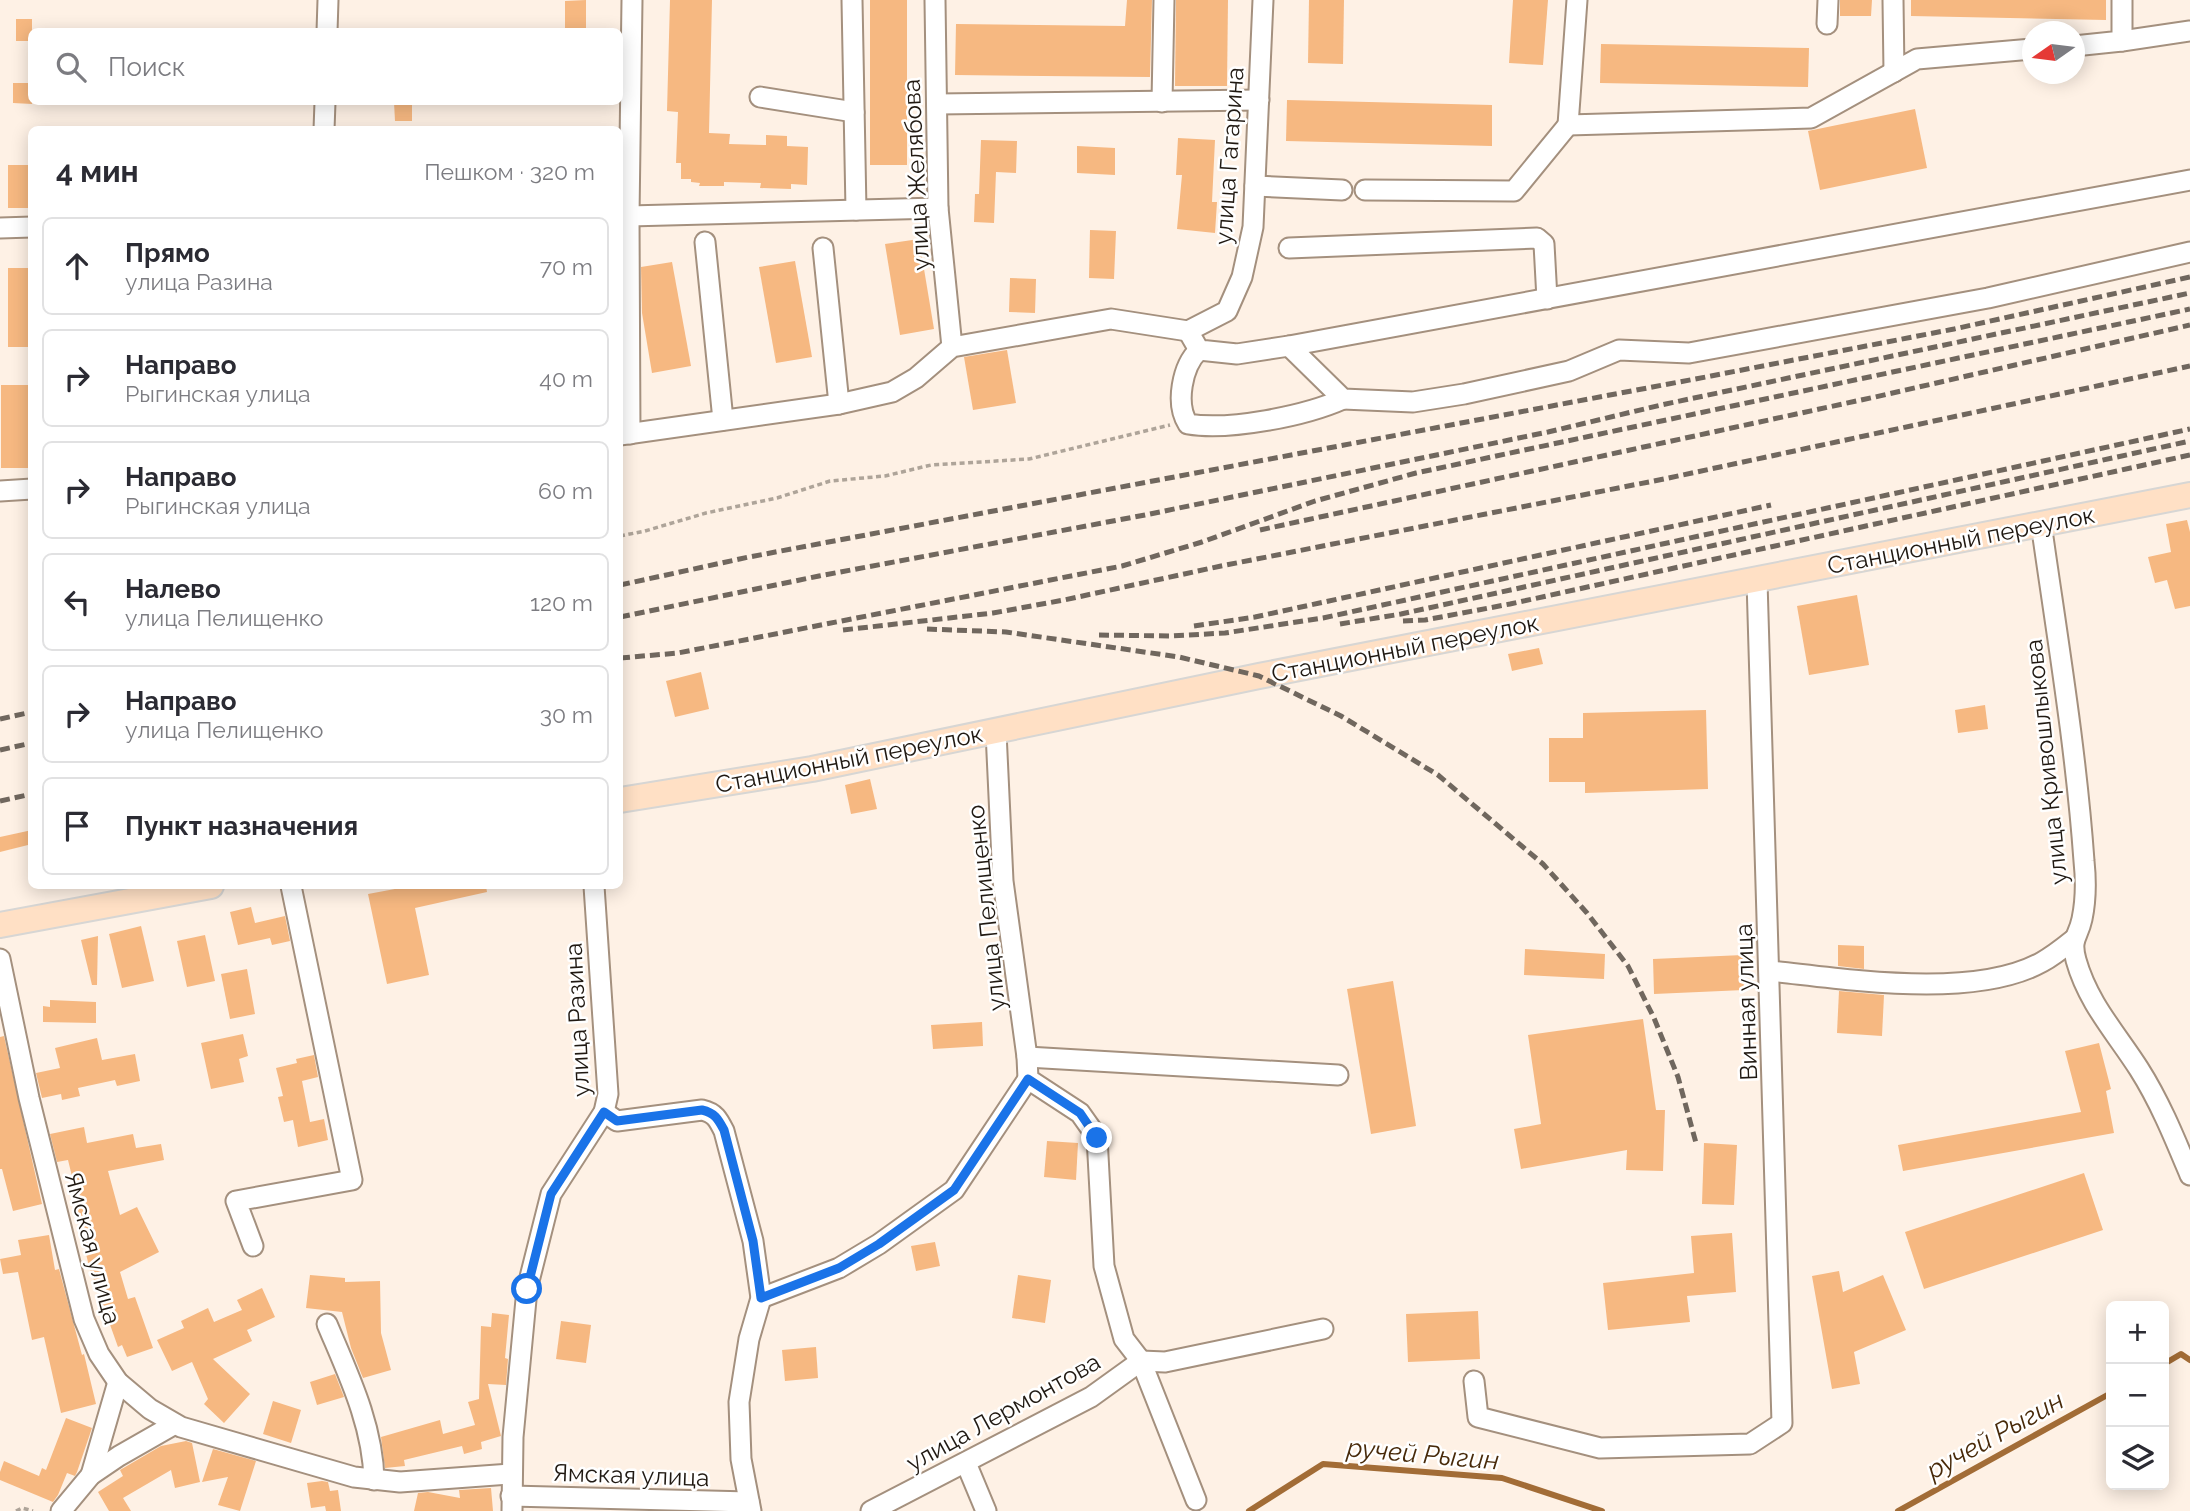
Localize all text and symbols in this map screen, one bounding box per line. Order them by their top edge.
north arrow [2022,21,2085,84]
search box [28,28,623,105]
icon: search [52,48,90,86]
text: Поиск [108,52,185,82]
street label: улица Гагарина [1208,66,1250,246]
street label: улица Желябова [896,78,936,272]
text: 4 мин [56,154,139,189]
text: Пешком · 320 m [424,158,595,185]
text: Прямо [125,238,210,268]
icon: ahead [58,247,96,285]
text: 70 m [540,253,593,280]
text: улица Разина [125,268,273,295]
text: Направо [125,350,236,380]
icon: right [58,359,96,397]
text: 40 m [539,365,593,392]
text: Рыгинская улица [125,380,311,407]
text: Направо [125,462,236,492]
icon: right [58,471,96,509]
text: 60 m [538,477,593,504]
text: Рыгинская улица [125,492,311,519]
street label: Станционный переулок [1825,500,2097,580]
text: Налево [125,574,221,604]
icon: left [58,583,96,621]
text: 120 m [530,589,593,616]
text: улица Пелищенко [125,604,323,631]
street label: Станционный переулок [1269,608,1541,688]
street label: улица Кривошлыкова [2019,638,2073,886]
text: Направо [125,686,236,716]
icon: right [58,695,96,733]
text: 30 m [540,701,593,728]
text: улица Пелищенко [125,716,323,743]
street label: Станционный переулок [713,719,985,799]
street label: улица Пелищенко [961,803,1011,1013]
icon: arrive [58,807,96,845]
text: Пункт назначения [125,811,358,841]
street label: Винная улица [1729,923,1763,1081]
street label: улица Разина [558,942,596,1098]
route end [1081,1122,1112,1153]
street label: Ямская улица [59,1169,127,1327]
route start [511,1273,542,1304]
map controls [2106,1301,2169,1490]
button: + [2106,1301,2169,1364]
street label: улица Лермонтова [901,1347,1105,1477]
button: − [2106,1364,2169,1427]
water label: ручей Рыгин [1920,1385,2069,1485]
button: layers [2106,1427,2169,1490]
water label: ручей Рыгин [1345,1432,1500,1476]
street label: Ямская улица [552,1458,710,1492]

